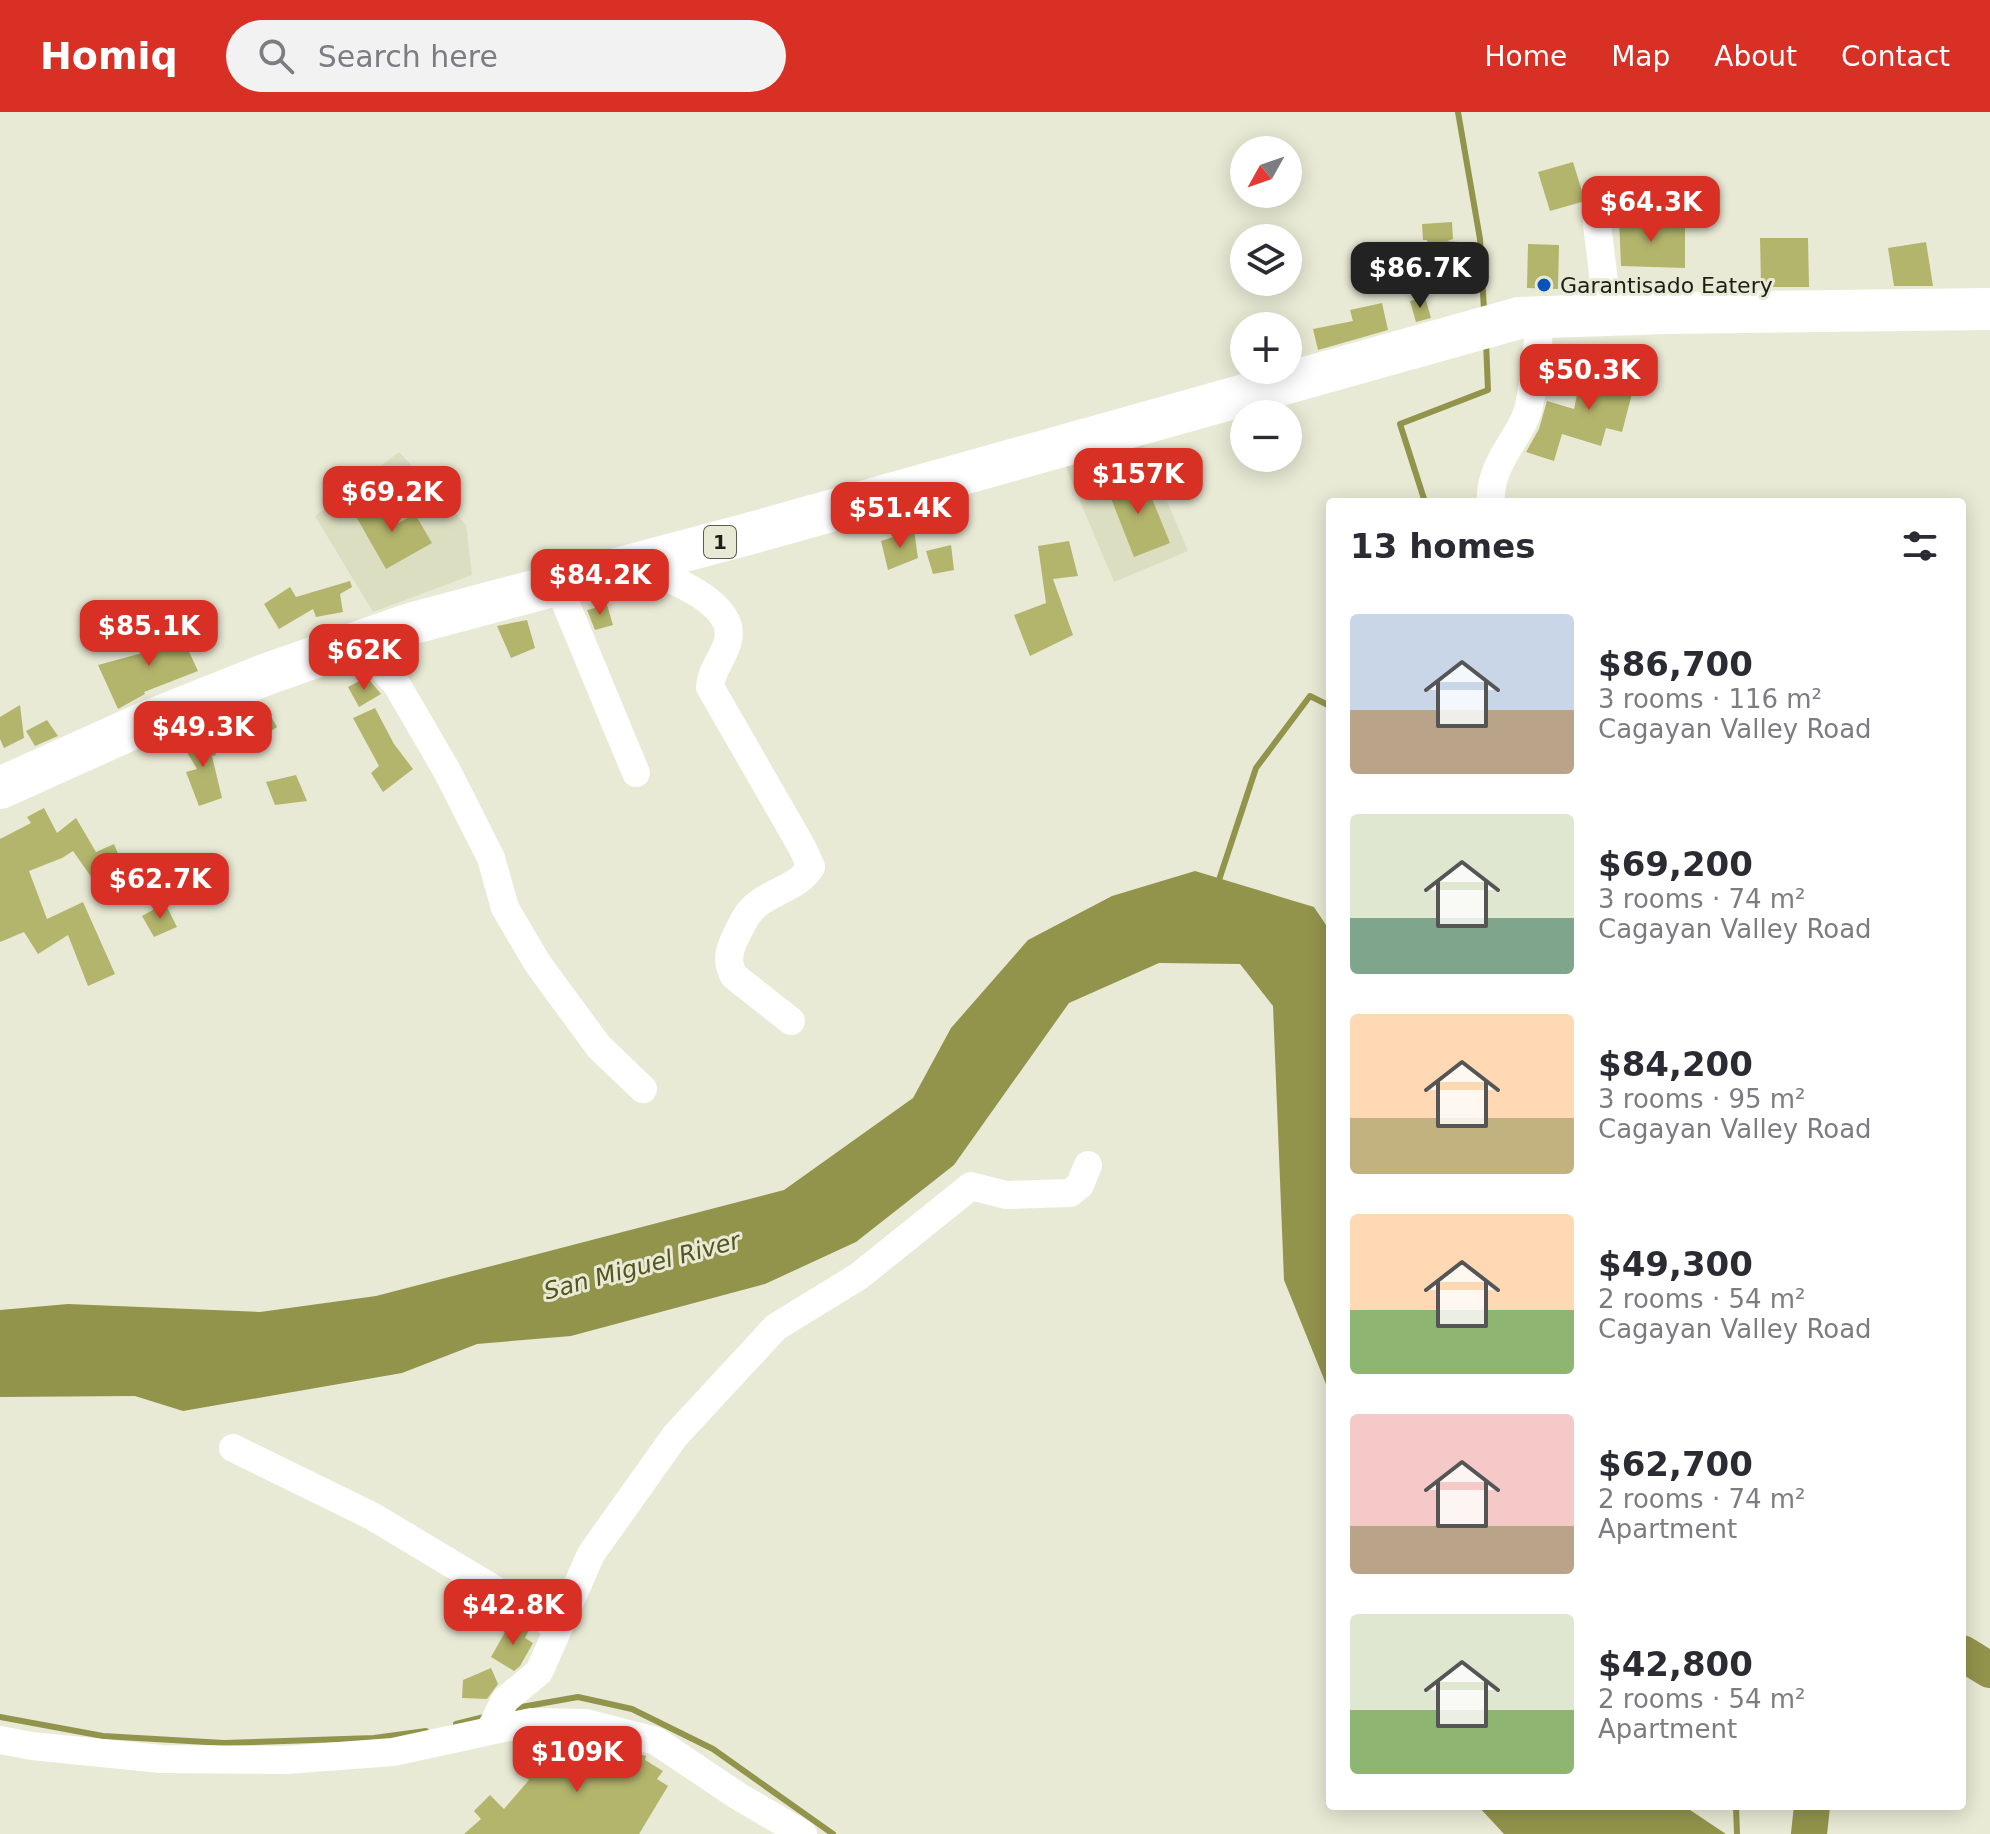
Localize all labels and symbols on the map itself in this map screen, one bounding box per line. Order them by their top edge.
north arrow [1230,136,1302,208]
pin: $64.3K [1586,176,1716,244]
pin: $86.7K [1355,242,1485,310]
place label: Garantisado Eatery [1560,273,1773,298]
marker: Garantisado Eatery [1535,276,1553,294]
pin: $50.3K [1524,344,1654,412]
pin: $157K [1082,448,1194,516]
pin: $69.2K [327,466,457,534]
pin: $51.4K [835,482,965,550]
road number: 1 [704,526,736,558]
pin: $84.2K [535,549,665,617]
pin: $85.1K [84,600,214,668]
pin: $62K [317,624,411,692]
pin: $49.3K [138,701,268,769]
pin: $62.7K [95,853,225,921]
water label: San Miguel River [541,1226,745,1306]
pin: $42.8K [448,1579,578,1647]
pin: $109K [521,1726,633,1794]

